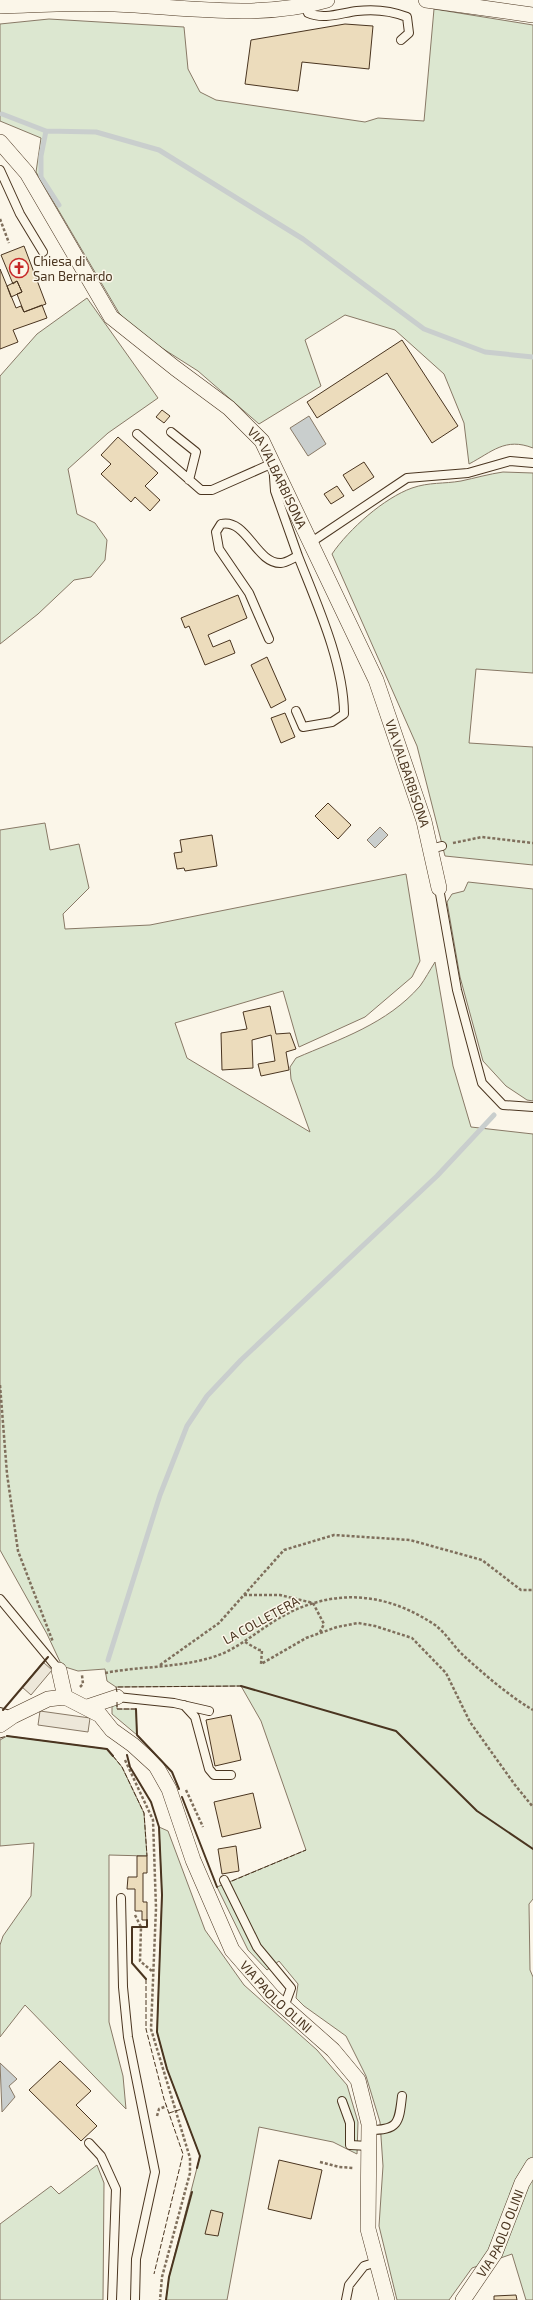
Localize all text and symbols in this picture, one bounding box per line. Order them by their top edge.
place label: Chiesa di San Bernardo [33,253,113,284]
church icon: Chiesa di San Bernardo [8,257,30,279]
street label: VIA VALBARBISONA [244,423,311,531]
street label: VIA VALBARBISONA [382,717,433,829]
street label: LA COLLETERA [220,1592,302,1648]
street label: VIA PAOLO OLINI [237,1957,315,2036]
street label: VIA PAOLO OLINI [473,2187,527,2280]

